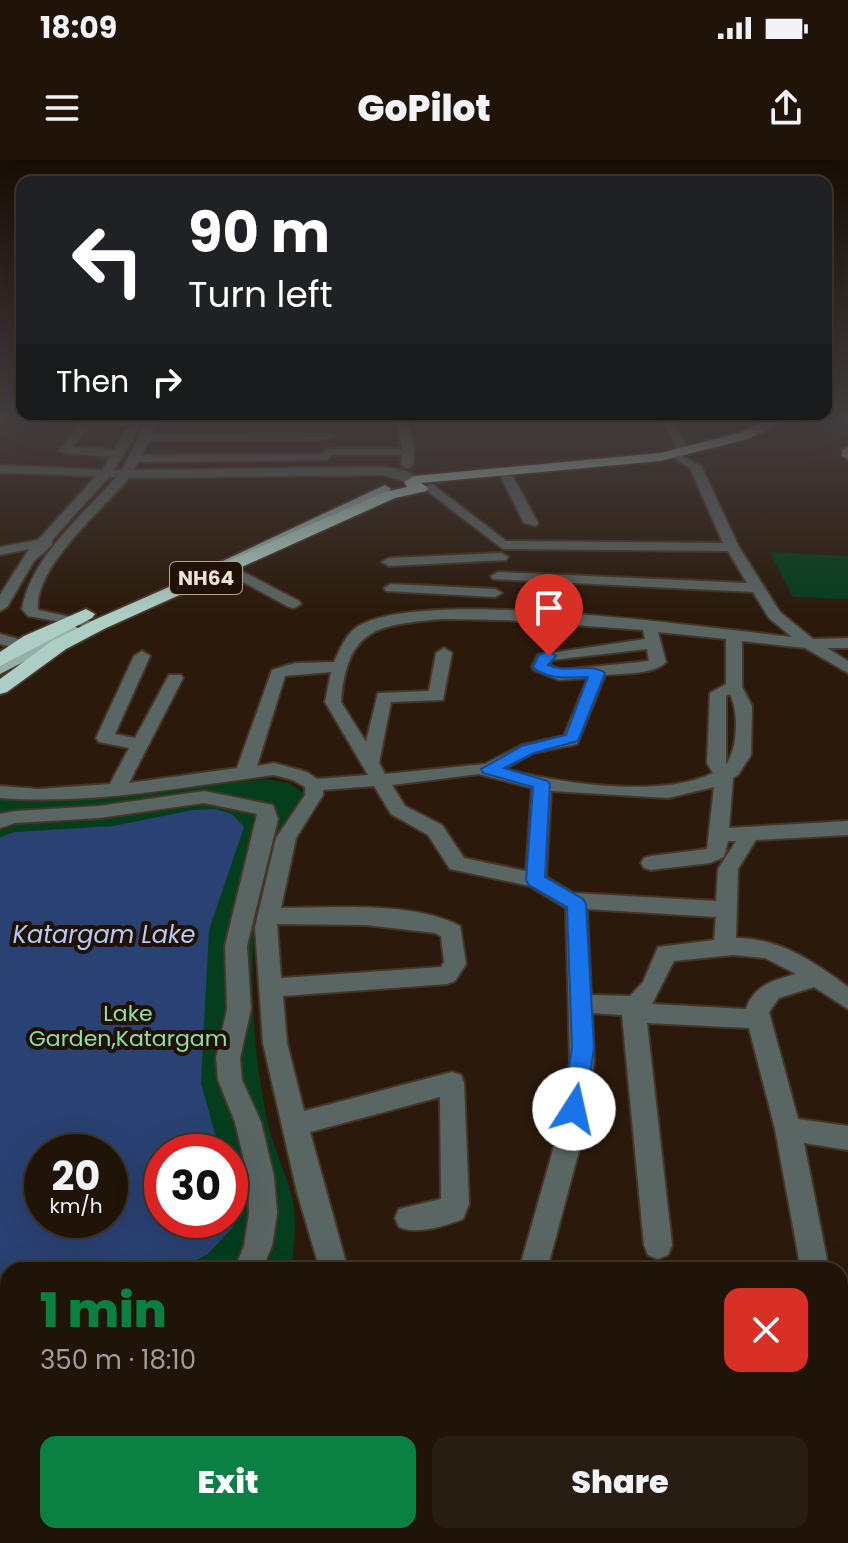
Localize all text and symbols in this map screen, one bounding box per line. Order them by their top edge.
text: 18:09 [40,6,117,49]
text: GoPilot [357,83,491,134]
icon: menu [40,86,84,130]
icon: share [764,86,808,130]
text: 90 m [188,193,330,272]
icon: left [56,208,160,312]
text: Turn left [188,269,333,320]
text: Then [56,360,129,403]
icon: right [145,360,189,404]
road number: NH64 [170,562,242,594]
pin [515,574,583,656]
icon: arrive [527,586,571,630]
water label: Katargam Lake [13,918,195,951]
park label: Lake Garden,Katargam [29,998,227,1054]
position arrow [532,1067,616,1151]
speed limit sign: 30 [144,1134,248,1238]
text: 20 [52,1148,100,1204]
text: km/h [49,1192,103,1220]
text: 1 min [40,1277,167,1344]
button: close [724,1288,808,1372]
text: 350 m · 18:10 [40,1342,196,1378]
button: Exit [40,1436,416,1528]
button: Share [432,1436,808,1528]

